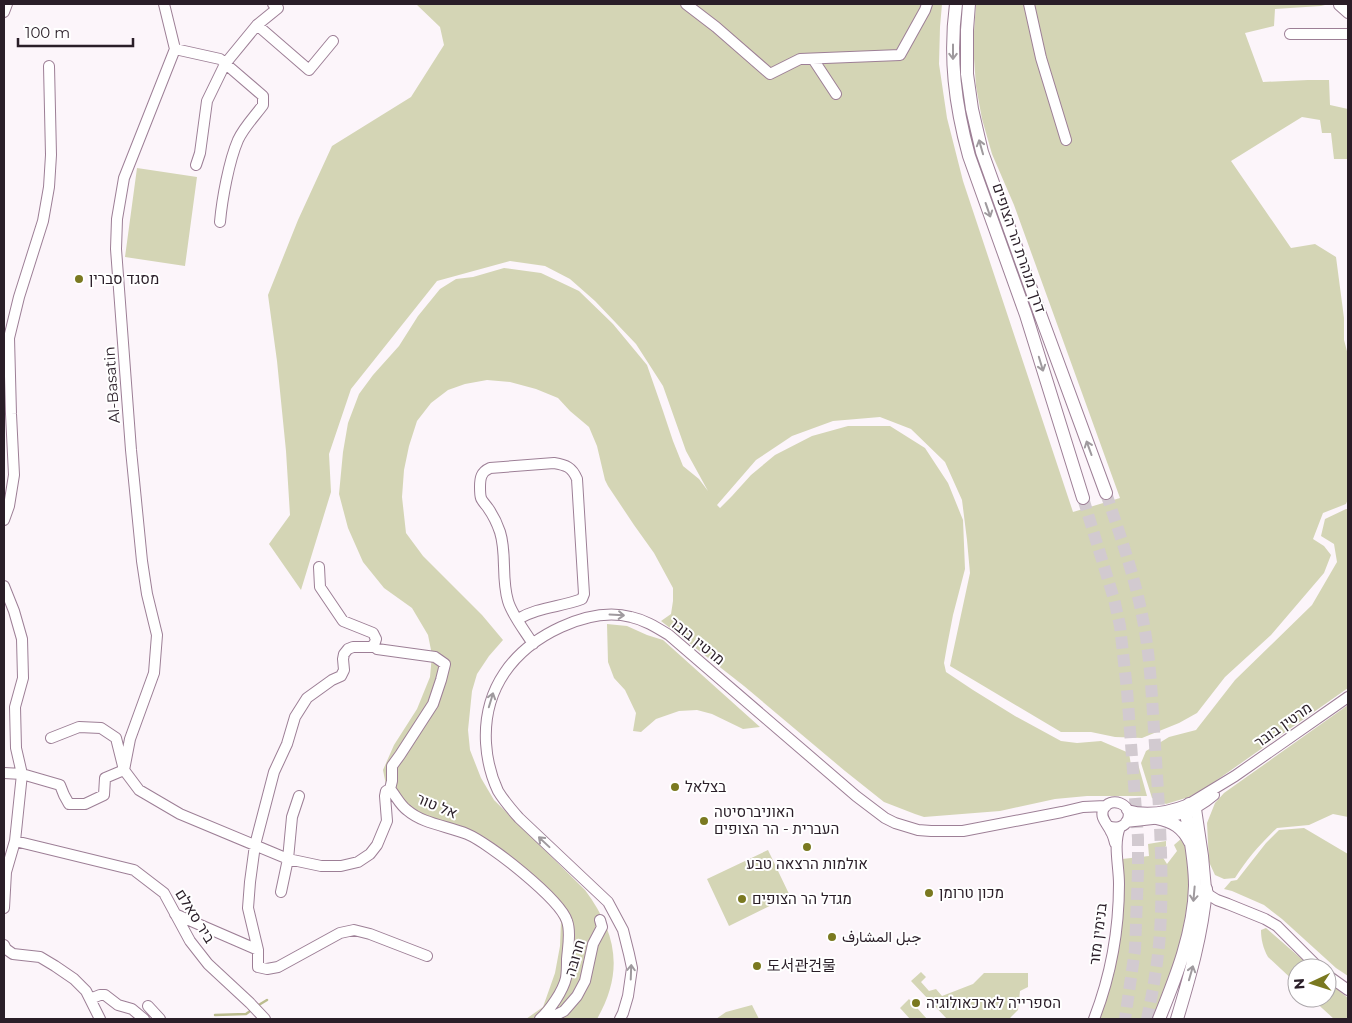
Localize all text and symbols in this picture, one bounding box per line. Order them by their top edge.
scale bar [18,15,132,47]
text: 100 m [25,23,70,42]
one-way arrow [948,44,958,60]
one-way arrow [975,139,985,155]
street label: דרך מנהרת הר הצופים [988,180,1051,315]
one-way arrow [984,202,993,217]
place label: מסגד סברין [89,269,159,288]
marker: מסגד סברין [73,273,85,285]
street label: Al-Basatin [99,346,124,424]
one-way arrow [1037,355,1047,371]
one-way arrow [1084,441,1094,456]
one-way arrow [609,611,625,620]
street label: מרטין בובר [665,612,729,669]
one-way arrow [487,693,496,708]
street label: מרטין בובר [1250,698,1315,751]
place label: בצלאל [685,777,726,796]
marker: בצלאל [669,781,681,793]
street label: אל טור [414,789,460,823]
place label: האוניברסיטה העברית - הר הצופים [714,802,839,838]
marker: האוניברסיטה העברית - הר הצופים [698,815,710,827]
one-way arrow [538,836,551,848]
marker: אולמות הרצאה טבע [801,841,813,853]
place label: אולמות הרצאה טבע [746,854,868,873]
place label: מכון טרומן [939,883,1004,902]
street label: ביר סאלם [171,885,219,946]
one-way arrow [1189,886,1199,902]
marker: מכון טרומן [923,887,935,899]
place label: מגדל הר הצופים [752,889,852,908]
marker: מגדל הר הצופים [736,893,748,905]
street label: בנימין מזר [1084,902,1111,966]
place label: جبل المشارف [842,927,921,946]
marker: جبل المشارف [826,931,838,943]
street label: חרובה [560,937,589,979]
place label: 도서관건물 [767,956,836,975]
north arrow [1287,958,1337,1008]
marker: 도서관건물 [751,960,763,972]
one-way arrow [626,965,635,981]
one-way arrow [1186,965,1196,981]
text: N [1290,978,1308,990]
place label: הספרייה לארכאולוגיה [926,993,1061,1012]
marker: הספרייה לארכאולוגיה [910,997,922,1009]

